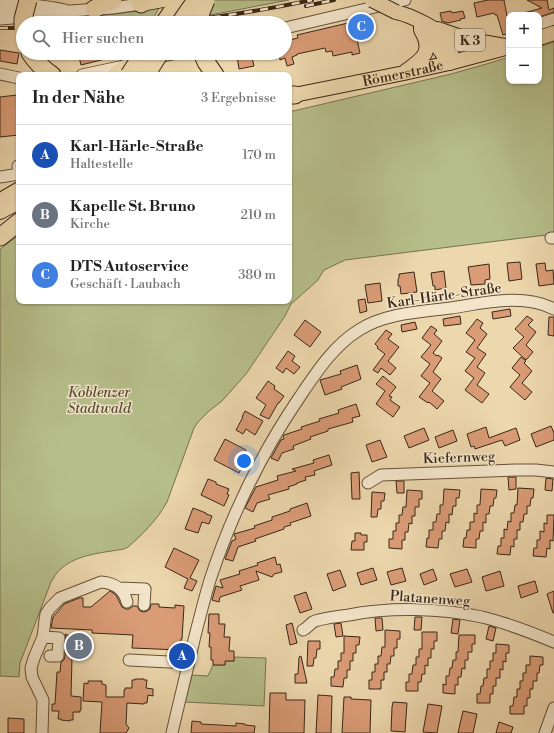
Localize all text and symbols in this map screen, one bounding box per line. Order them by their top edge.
pin: C [348,12,374,42]
map controls [506,12,542,84]
button: + [506,12,542,48]
search box [16,16,292,60]
icon: search [30,27,52,49]
text: Hier suchen [62,29,144,48]
road number: K 3 [455,29,485,51]
button: − [506,48,542,84]
street label: Römerstraße [361,57,445,91]
text: In der Nähe [32,87,125,109]
text: 3 Ergebnisse [201,90,276,106]
text: Karl-Härle-Straße [70,137,204,156]
text: A [40,147,50,163]
text: 170 m [242,147,276,163]
text: Haltestelle [70,156,133,172]
text: Kapelle St. Bruno [70,197,195,216]
text: B [40,207,50,223]
text: 210 m [241,207,276,223]
text: Kirche [70,216,110,232]
text: DTS Autoservice [70,257,189,276]
text: C [40,267,50,283]
text: 380 m [238,267,276,283]
text: Geschäft · Laubach [70,276,181,292]
street label: Karl-Härle-Straße [386,279,503,313]
park label: Koblenzer Stadtwald [67,384,132,418]
street label: Kiefernweg [423,448,496,468]
your location [234,451,254,471]
street label: Platanenweg [389,587,472,611]
pin: B [66,631,92,661]
pin: A [169,641,195,671]

